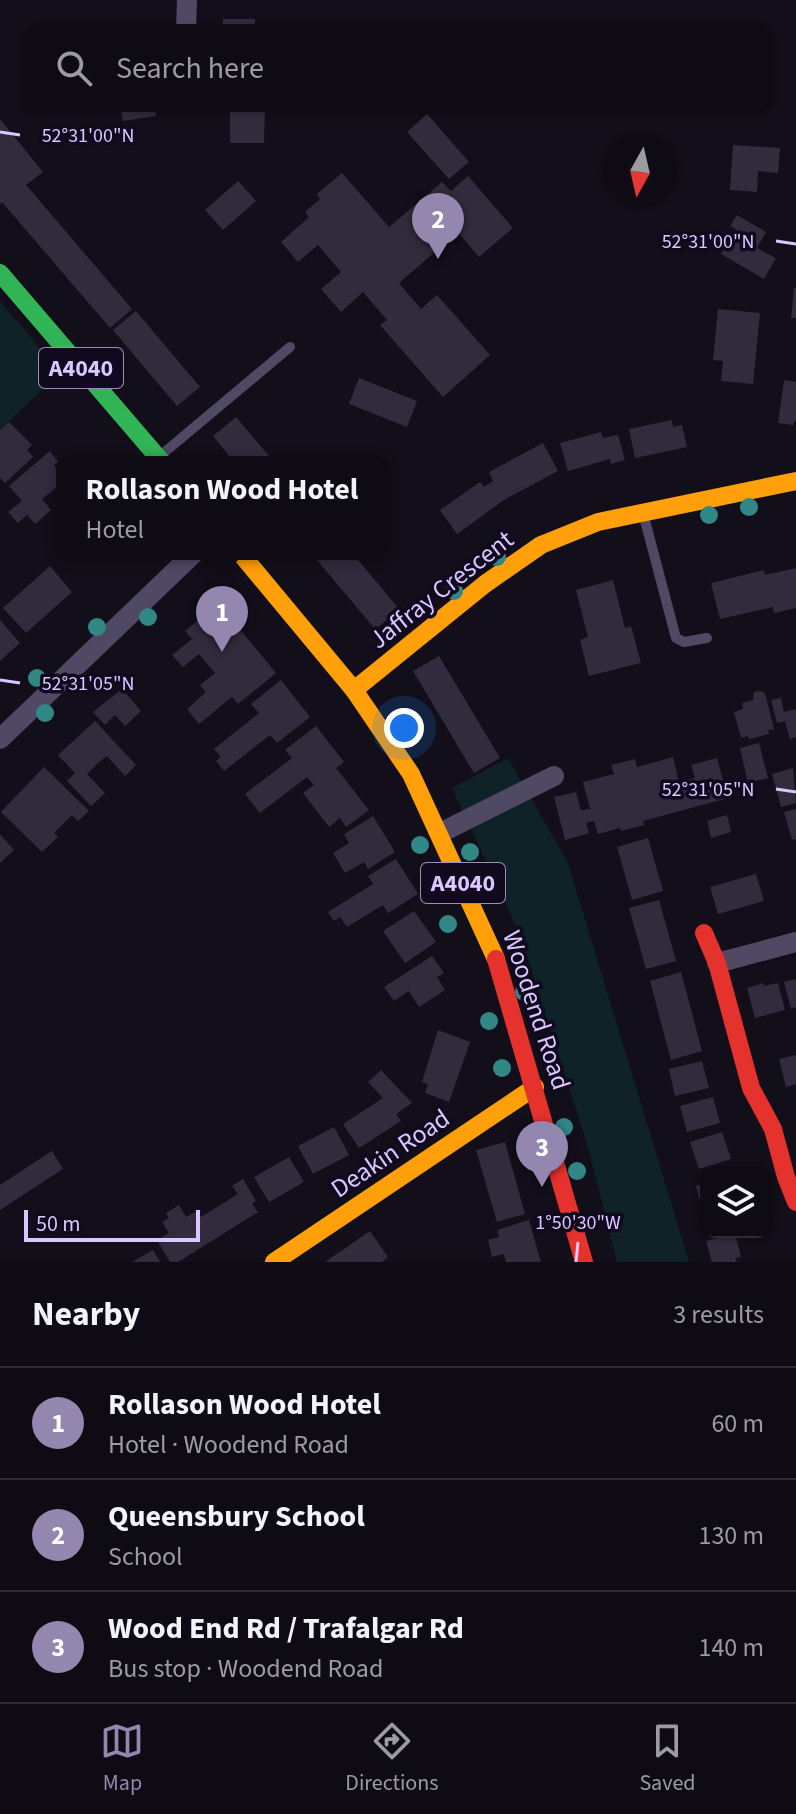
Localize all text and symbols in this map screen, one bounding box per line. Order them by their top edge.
search box [24,24,772,112]
icon: search [52,46,96,90]
text: Search here [116,47,264,90]
text: 52°31'00"N [42,122,134,150]
north arrow [604,136,676,208]
pin: 2 [412,193,464,259]
text: 52°31'00"N [662,228,754,256]
road number: A4040 [39,348,123,388]
popup [56,456,388,560]
text: Rollason Wood Hotel [86,468,358,511]
text: Hotel [86,511,144,548]
street label: Jaffray Crescent [361,521,521,658]
pin: 1 [196,586,248,652]
text: 52°31'05"N [42,670,134,698]
your location [384,708,424,748]
text: 52°31'05"N [662,776,754,804]
road number: A4040 [421,863,505,903]
street label: Woodend Road [493,926,580,1095]
street label: Deakin Road [324,1100,457,1207]
pin: 3 [516,1121,568,1187]
map controls [700,1166,772,1238]
button: layers [700,1166,772,1238]
scale bar [24,1206,200,1242]
text: 50 m [36,1208,81,1240]
text: 1°50'30"W [535,1209,621,1237]
text: Nearby [32,1290,140,1339]
text: 3 results [673,1296,764,1333]
text: Rollason Wood Hotel [108,1383,381,1426]
text: 1 [51,1405,65,1442]
text: 60 m [711,1405,764,1442]
text: Hotel · Woodend Road [108,1426,349,1463]
text: Queensbury School [108,1495,365,1538]
text: 2 [51,1517,65,1554]
text: 130 m [698,1517,764,1554]
text: School [108,1538,183,1575]
text: Wood End Rd / Trafalgar Rd [108,1607,464,1650]
text: 3 [51,1629,65,1666]
text: 140 m [698,1629,764,1666]
text: Bus stop · Woodend Road [108,1650,383,1687]
tab: Map [100,1719,144,1799]
tab: Directions [345,1719,438,1799]
tab: Saved [639,1719,696,1799]

